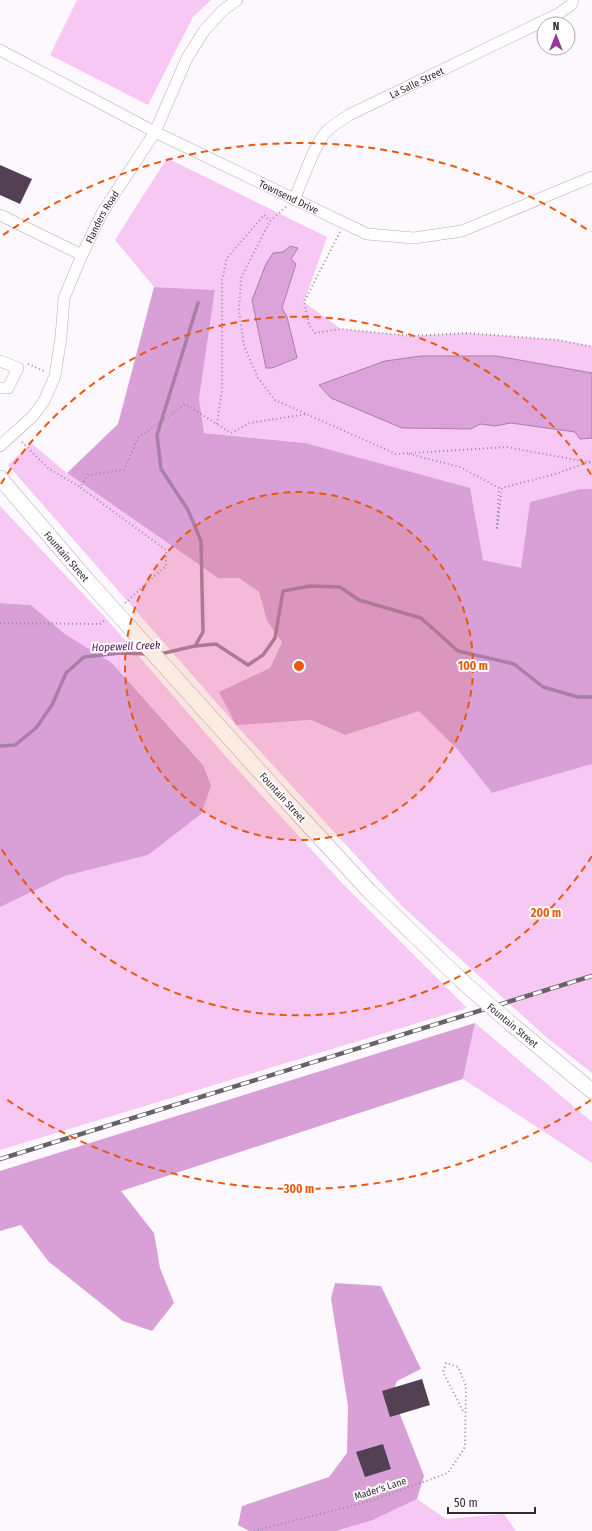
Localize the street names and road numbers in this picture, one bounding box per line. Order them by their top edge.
street label: La Salle Street [388,65,447,101]
street label: Townsend Drive [257,178,320,217]
street label: Flanders Road [84,189,122,245]
street label: Fountain Street [41,529,92,585]
street label: Fountain Street [257,770,308,825]
street label: Fountain Street [485,1001,541,1051]
street label: Mader's Lane [353,1475,408,1503]

